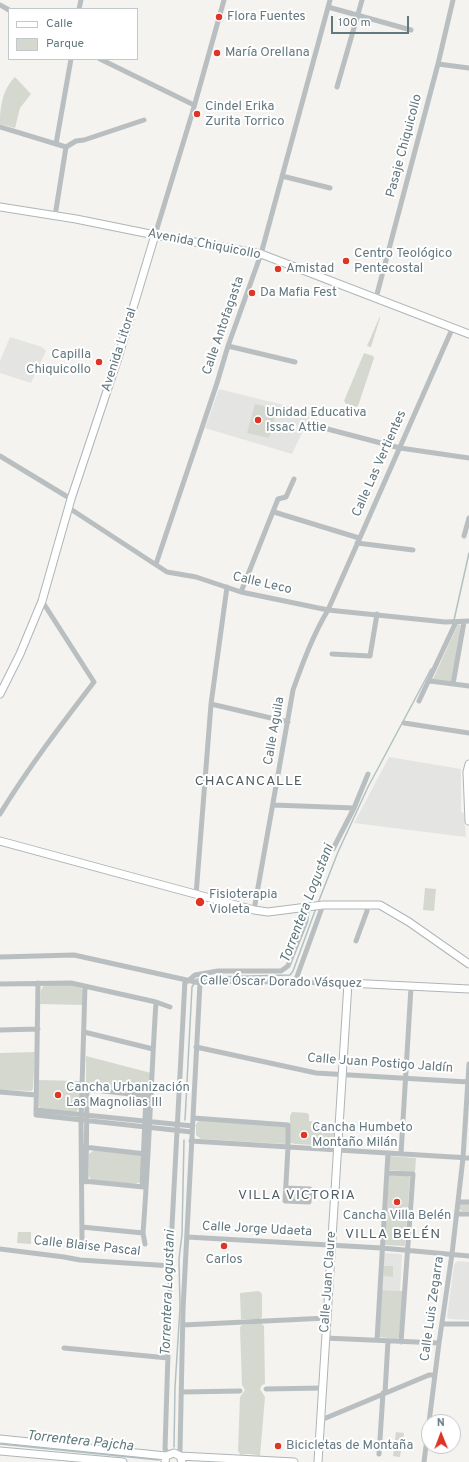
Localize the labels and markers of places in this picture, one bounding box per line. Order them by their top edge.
place label: Flora Fuentes [227,9,306,25]
marker: Flora Fuentes [214,12,224,22]
place label: María Orellana [225,45,310,61]
marker: María Orellana [212,48,222,58]
place label: Cindel Erika Zurita Torrico [205,99,285,130]
marker: Cindel Erika Zurita Torrico [192,109,202,119]
place label: Centro Teológico Pentecostal [354,246,452,277]
marker: Centro Teológico Pentecostal [341,256,351,266]
place label: Amistad [286,261,334,277]
marker: Amistad [273,264,283,274]
place label: Da Mafia Fest [260,285,337,301]
marker: Da Mafia Fest [247,288,257,298]
place label: Capilla Chiquicollo [26,347,91,378]
marker: Capilla Chiquicollo [94,357,104,367]
place label: Unidad Educativa Issac Attie [266,405,366,436]
marker: Unidad Educativa Issac Attie [253,415,263,425]
place label: Fisioterapia Violeta [209,887,277,918]
marker: Fisioterapia Violeta [194,896,206,908]
place label: Cancha Urbanización Las Magnolias III [66,1080,190,1111]
marker: Cancha Urbanización Las Magnolias III [53,1090,63,1100]
place label: Cancha Humbeto Montaño Milán [312,1120,413,1151]
marker: Cancha Humbeto Montaño Milán [299,1130,309,1140]
marker: Cancha Villa Belén [392,1197,402,1207]
place label: Cancha Villa Belén [343,1208,451,1224]
marker: Carlos [219,1241,229,1251]
place label: Carlos [205,1252,243,1268]
place label: Bicicletas de Montaña [286,1438,413,1454]
marker: Bicicletas de Montaña [273,1441,283,1451]

